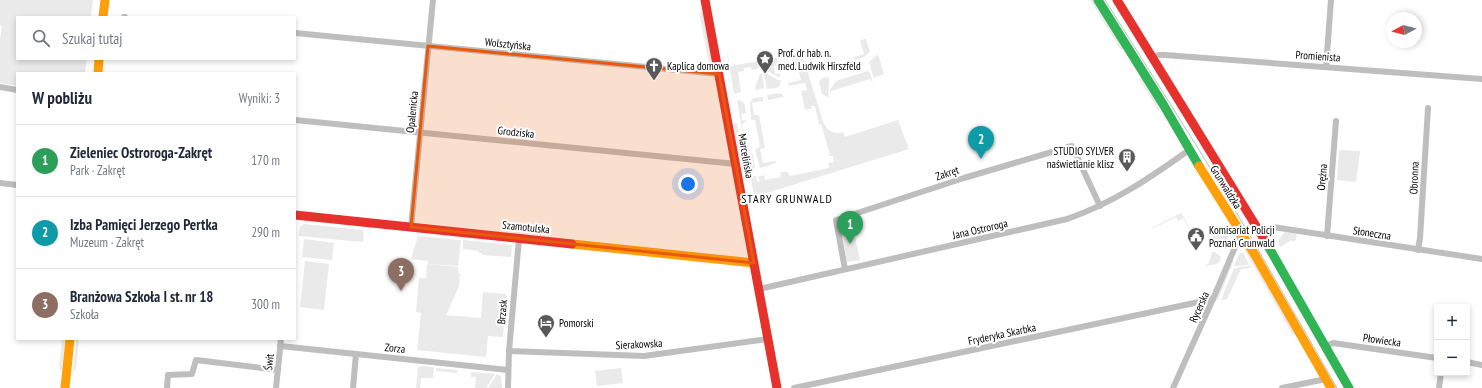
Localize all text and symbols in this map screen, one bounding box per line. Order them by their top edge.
north arrow [1386,12,1422,48]
search box [16,16,296,60]
icon: search [30,27,52,49]
text: Szukaj tutaj [62,29,123,48]
street label: Wolsztyńska [484,35,532,53]
place label: Prof. dr hab. n. med. Ludwik Hirszfeld [778,46,861,73]
street label: Promienista [1295,47,1341,65]
place icon: Prof. dr hab. n. med. Ludwik Hirszfeld [755,49,775,74]
church icon: Kaplica domowa [644,56,664,81]
place label: Kaplica domowa [667,59,729,73]
text: W pobliżu [32,87,92,109]
text: Wyniki: 3 [239,90,280,107]
street label: Opalenicka [403,90,421,134]
street label: Grodziska [497,123,535,141]
pin: 2 [968,126,994,159]
street label: Marcelińska [735,133,757,179]
text: Zieleniec Ostroroga-Zakręt [70,143,212,162]
place label: STUDIO SYLVER naświetlanie klisz [1047,144,1114,171]
building icon: STUDIO SYLVER naświetlanie klisz [1117,147,1137,172]
text: 1 [42,152,48,169]
text: 170 m [251,152,280,169]
street label: Obronna [1406,161,1422,195]
text: Park · Zakręt [70,162,125,179]
street label: Zakręt [933,163,961,183]
street label: Grunwaldzka [1207,163,1245,211]
street label: Orężna [1314,163,1330,191]
your location [678,174,698,194]
district label: STARY GRUNWALD [741,191,833,206]
pin: 1 [837,211,863,244]
text: Izba Pamięci Jerzego Pertka [70,215,218,234]
street label: Jana Ostroroga [950,216,1009,242]
street label: Szamotulska [502,218,550,236]
place label: Komisariat Policji Poznań Grunwald [1209,223,1275,250]
street label: Słoneczna [1352,223,1392,243]
text: 2 [42,224,48,241]
text: 290 m [251,224,280,241]
public building icon: Komisariat Policji Poznań Grunwald [1186,226,1206,251]
text: Muzeum · Zakręt [70,234,144,251]
pin: 3 [388,258,414,291]
text: Branżowa Szkoła I st. nr 18 [70,287,214,306]
street label: Rycerska [1186,289,1212,325]
text: 3 [42,296,48,313]
text: 300 m [251,296,280,313]
street label: Brzask [494,298,510,325]
map controls [1434,304,1470,376]
button: + [1434,304,1470,340]
text: Szkoła [70,306,99,323]
hotel icon: Pomorski [536,313,556,338]
place label: Pomorski [559,316,594,330]
street label: Fryderyka Skarbka [967,320,1037,348]
street label: Płowiecka [1362,330,1402,350]
street label: Sierakowska [615,336,663,352]
street label: Zorza [384,340,406,356]
button: − [1434,340,1470,376]
street label: Świt [261,353,277,371]

